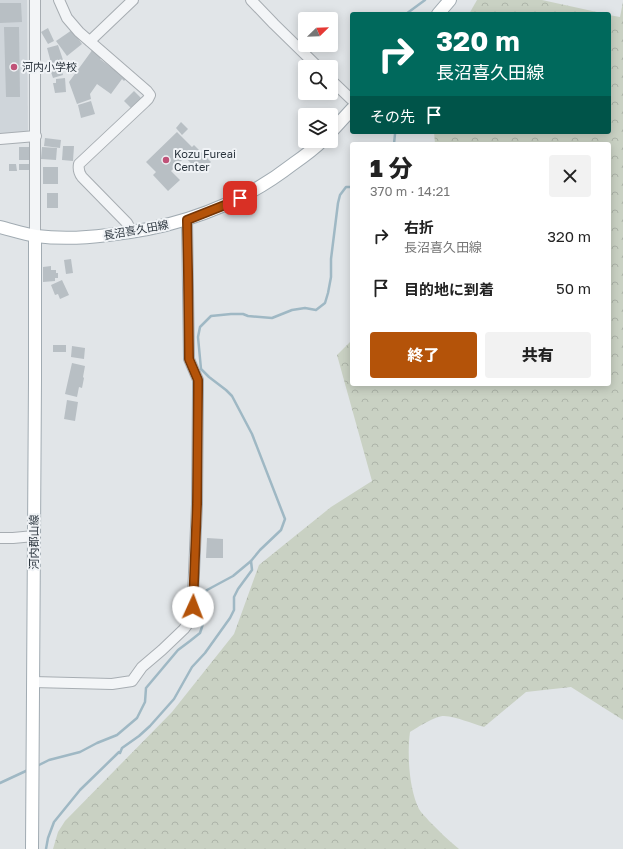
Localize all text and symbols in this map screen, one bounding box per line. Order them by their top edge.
north arrow [298,12,338,52]
map controls [298,12,338,148]
text: 320 m [436,24,520,57]
icon: right [370,28,422,80]
place label: 河内小学校 [22,60,77,73]
button: search [298,60,338,100]
text: 長沼喜久田線 [436,61,544,83]
marker: 河内小学校 [9,62,19,72]
icon: arrive [423,104,445,126]
text: その先 [370,107,415,125]
button: layers [298,108,338,148]
place label: Kozu Fureai Center [174,147,236,173]
text: 1 分 [370,153,413,182]
marker: Kozu Fureai Center [161,155,171,165]
button: close [549,155,591,197]
pin [223,181,257,215]
text: 370 m · 14:21 [370,183,450,199]
icon: arrive [229,187,251,209]
street label: 長沼喜久田線 [102,217,170,242]
text: 右折 [404,218,434,236]
icon: right [370,225,392,247]
text: 320 m [547,227,591,245]
text: 長沼喜久田線 [404,239,482,255]
icon: arrive [370,277,392,299]
text: 50 m [556,279,591,297]
text: 目的地に到着 [404,280,494,298]
button: 終了 [370,332,477,378]
button: 共有 [485,332,591,378]
street label: 河内郡山線 [27,515,40,570]
position arrow [172,586,214,628]

